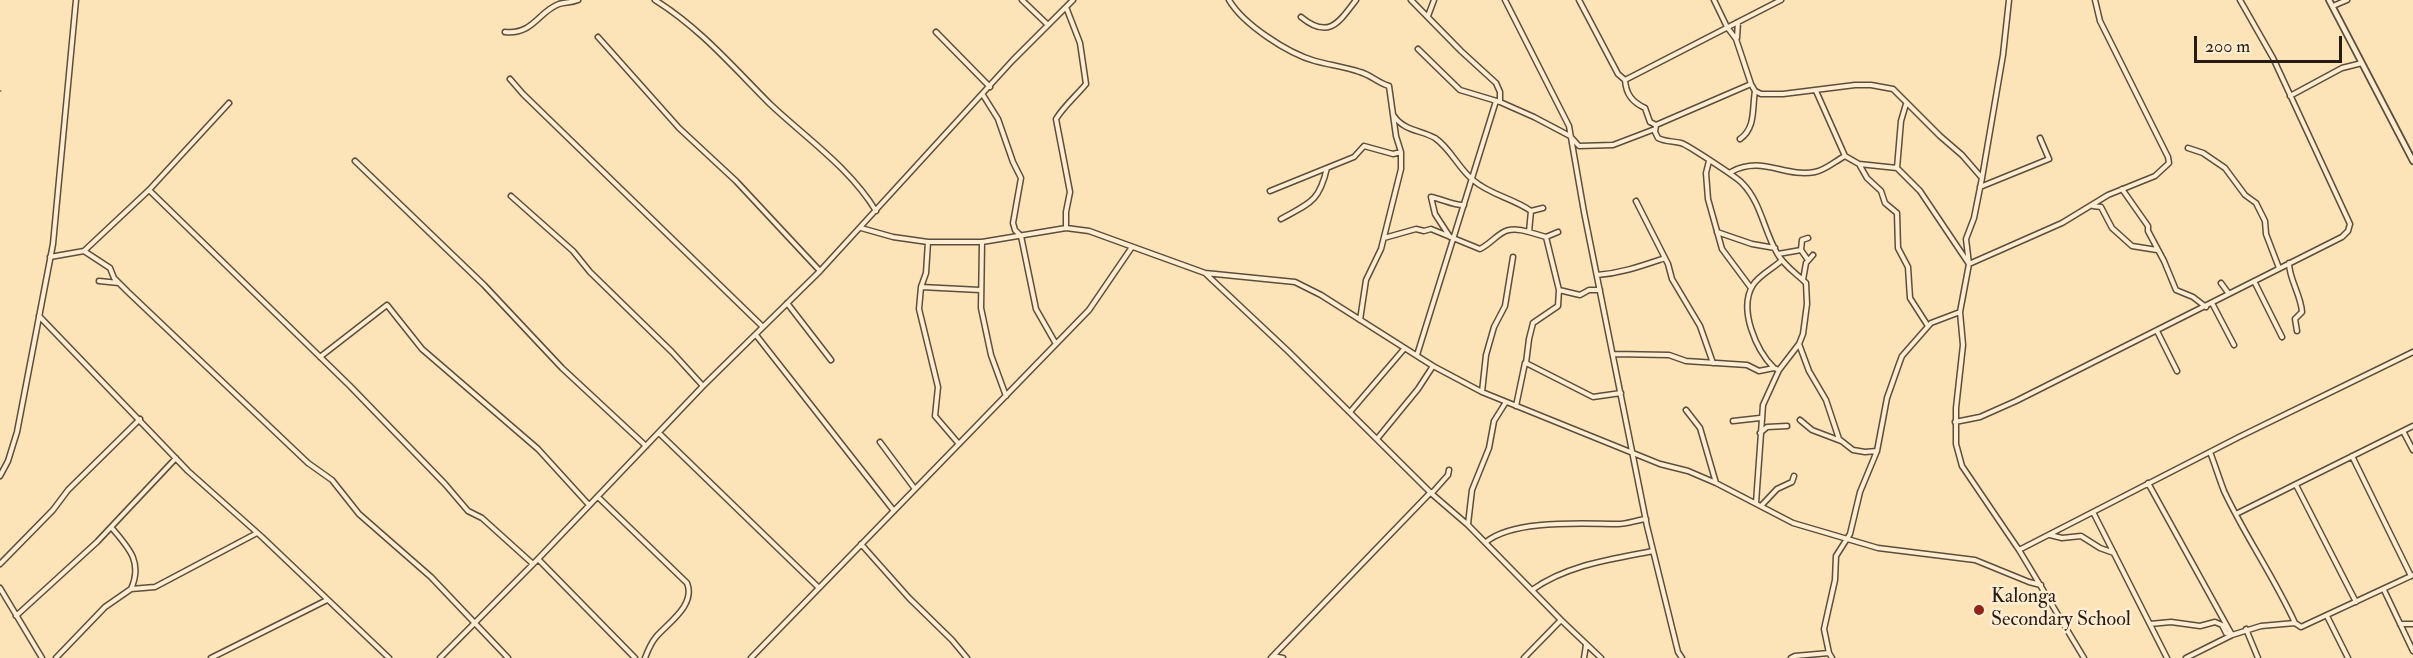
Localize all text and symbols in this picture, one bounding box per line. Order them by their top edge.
scale bar [2197,24,2346,62]
text: 200 m [2205,35,2250,58]
place label: Kalonga Secondary School [1991,586,2131,633]
marker: Kalonga Secondary School [1972,603,1986,617]

